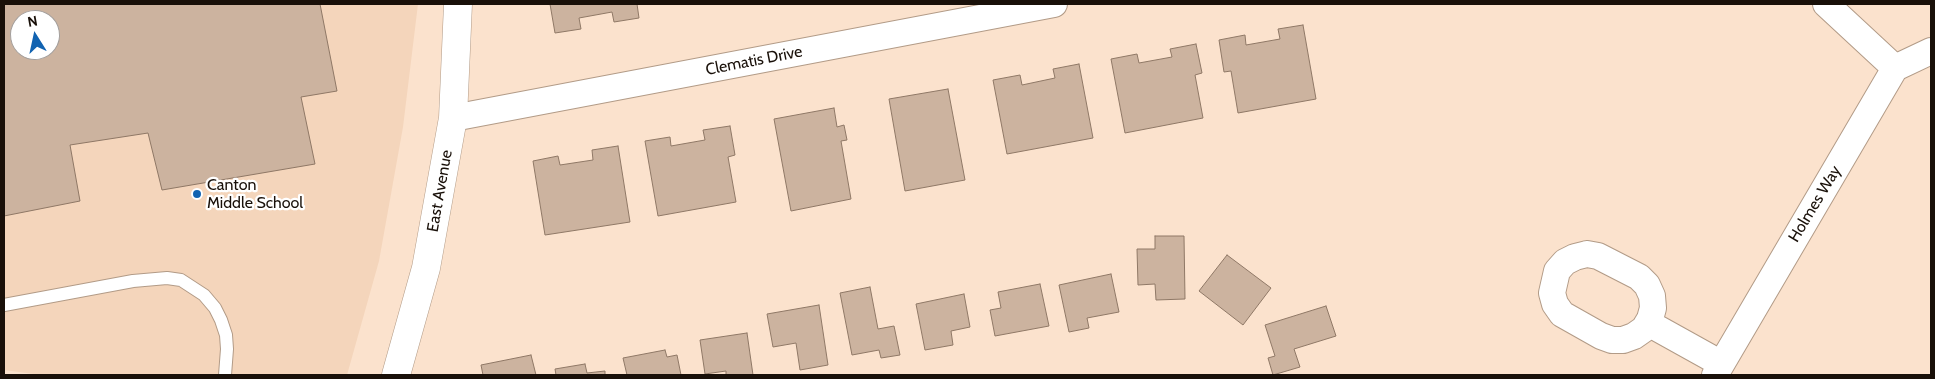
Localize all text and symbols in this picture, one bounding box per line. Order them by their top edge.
north arrow [10,10,60,60]
text: N [26,11,39,31]
street label: Clematis Drive [704,42,804,80]
street label: East Avenue [423,149,457,233]
street label: Holmes Way [1785,162,1845,246]
place label: Canton Middle School [207,175,303,213]
marker: Canton Middle School [191,188,203,200]

